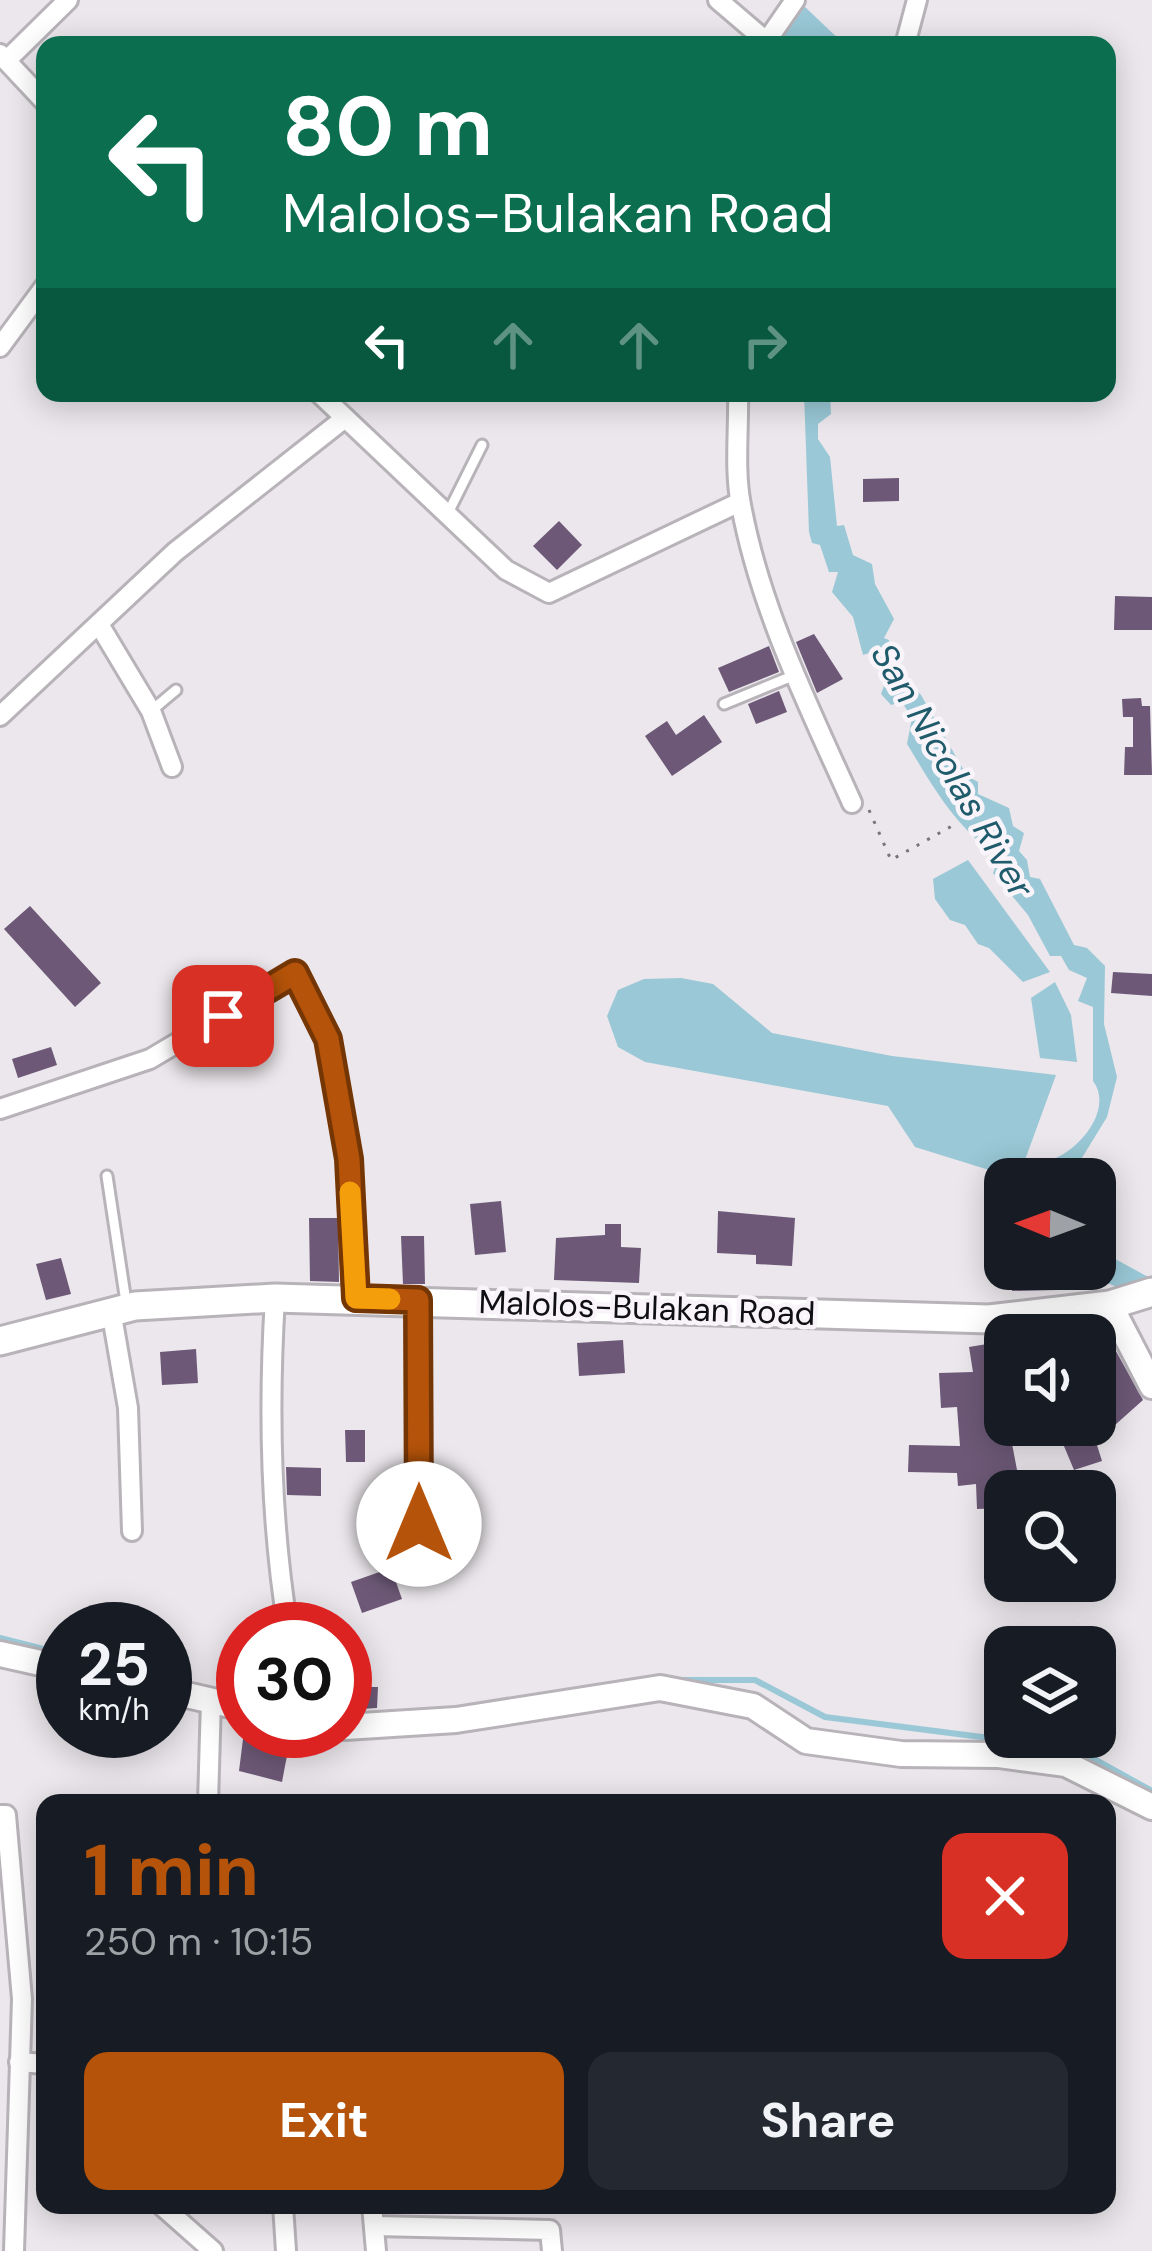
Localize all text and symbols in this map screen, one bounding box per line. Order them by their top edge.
text: 80 m [282,72,493,181]
icon: left [84,84,240,240]
text: Malolos-Bulakan Road [282,178,834,249]
icon: left [354,312,420,378]
icon: ahead [480,312,546,378]
icon: ahead [606,312,672,378]
icon: right [732,312,798,378]
water label: San Nicolas River [861,634,1045,907]
pin [172,965,274,1067]
icon: arrive [190,983,256,1049]
north arrow [984,1158,1116,1290]
map controls [984,1158,1116,1758]
street label: Malolos-Bulakan Road [478,1280,816,1335]
button: sound [984,1314,1116,1446]
position arrow [356,1461,482,1587]
button: search [984,1470,1116,1602]
speed limit sign: 30 [216,1602,372,1758]
text: 25 [78,1625,150,1704]
button: layers [984,1626,1116,1758]
text: km/h [79,1690,149,1729]
text: 1 min [84,1824,259,1917]
button: close [942,1833,1068,1959]
text: 250 m · 10:15 [84,1916,313,1967]
button: Exit [84,2052,564,2190]
button: Share [588,2052,1068,2190]

